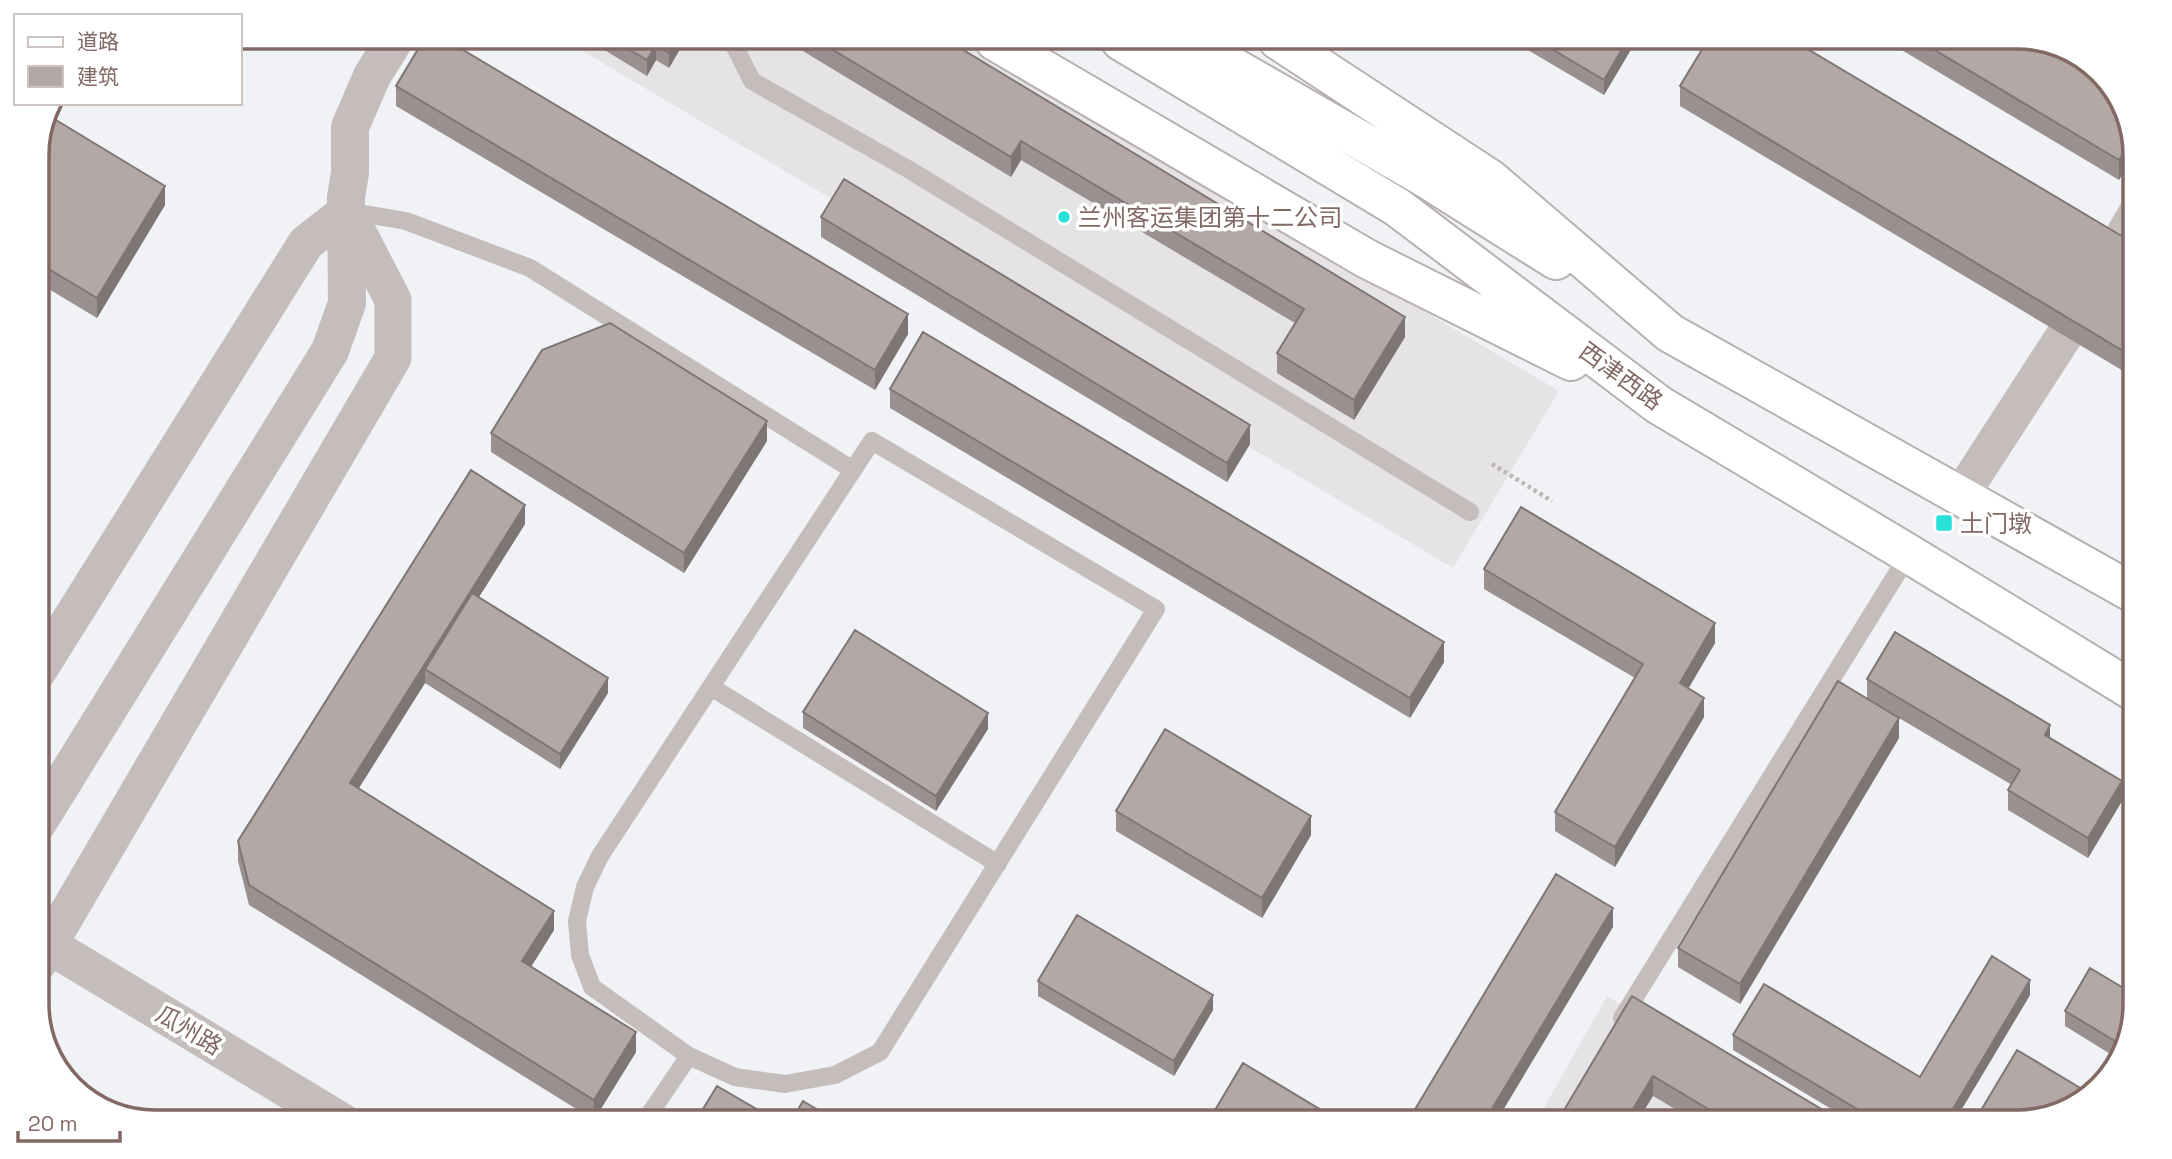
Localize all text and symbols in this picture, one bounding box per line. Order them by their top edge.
legend [14,14,242,105]
text: 道路 [77,28,119,55]
text: 建筑 [77,63,119,90]
place label: 兰州客运集团第十二公司 [1078,202,1342,233]
marker: 兰州客运集团第十二公司 [1056,209,1072,225]
street label: 西津西路 [1573,335,1669,417]
place label: 土门墩 [1960,508,2032,539]
marker: 土门墩 [1934,513,1954,533]
street label: 瓜州路 [150,998,228,1062]
scale bar [18,1100,119,1144]
text: 20 m [28,1110,78,1137]

